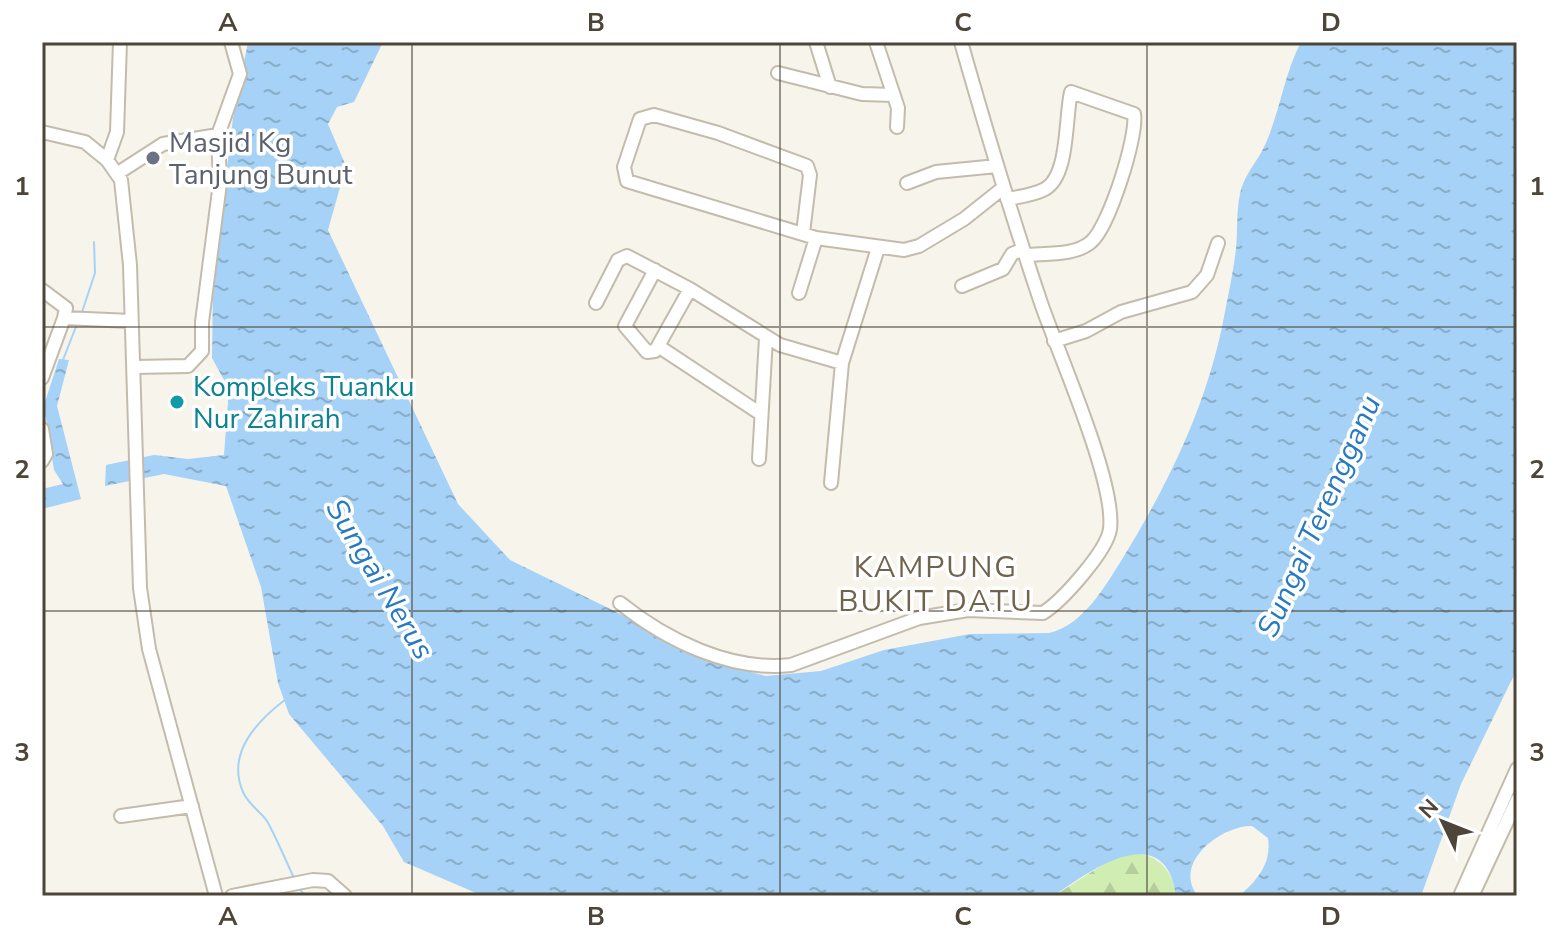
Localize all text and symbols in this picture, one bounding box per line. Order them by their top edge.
text: A [218,5,238,40]
text: B [587,5,605,40]
text: C [954,5,972,40]
text: D [1321,5,1341,40]
place label: Masjid Kg Tanjung Bunut [169,124,353,194]
marker: Masjid Kg Tanjung Bunut [144,149,162,167]
text: 1 [14,169,30,204]
text: 1 [1529,169,1545,204]
place label: Kompleks Tuanku Nur Zahirah [193,368,415,438]
water label: Sungai Terengganu [1248,389,1391,644]
marker: Kompleks Tuanku Nur Zahirah [168,393,186,411]
text: 2 [14,452,30,487]
text: 2 [1529,452,1545,487]
water label: Sungai Nerus [315,491,444,667]
district label: KAMPUNG BUKIT DATU [838,547,1034,622]
text: 3 [14,735,30,770]
text: 3 [1529,735,1545,770]
north arrow [1403,782,1483,862]
text: N [1413,793,1446,825]
text: A [218,899,238,934]
text: B [587,899,605,934]
text: C [954,899,972,934]
text: D [1321,899,1341,934]

